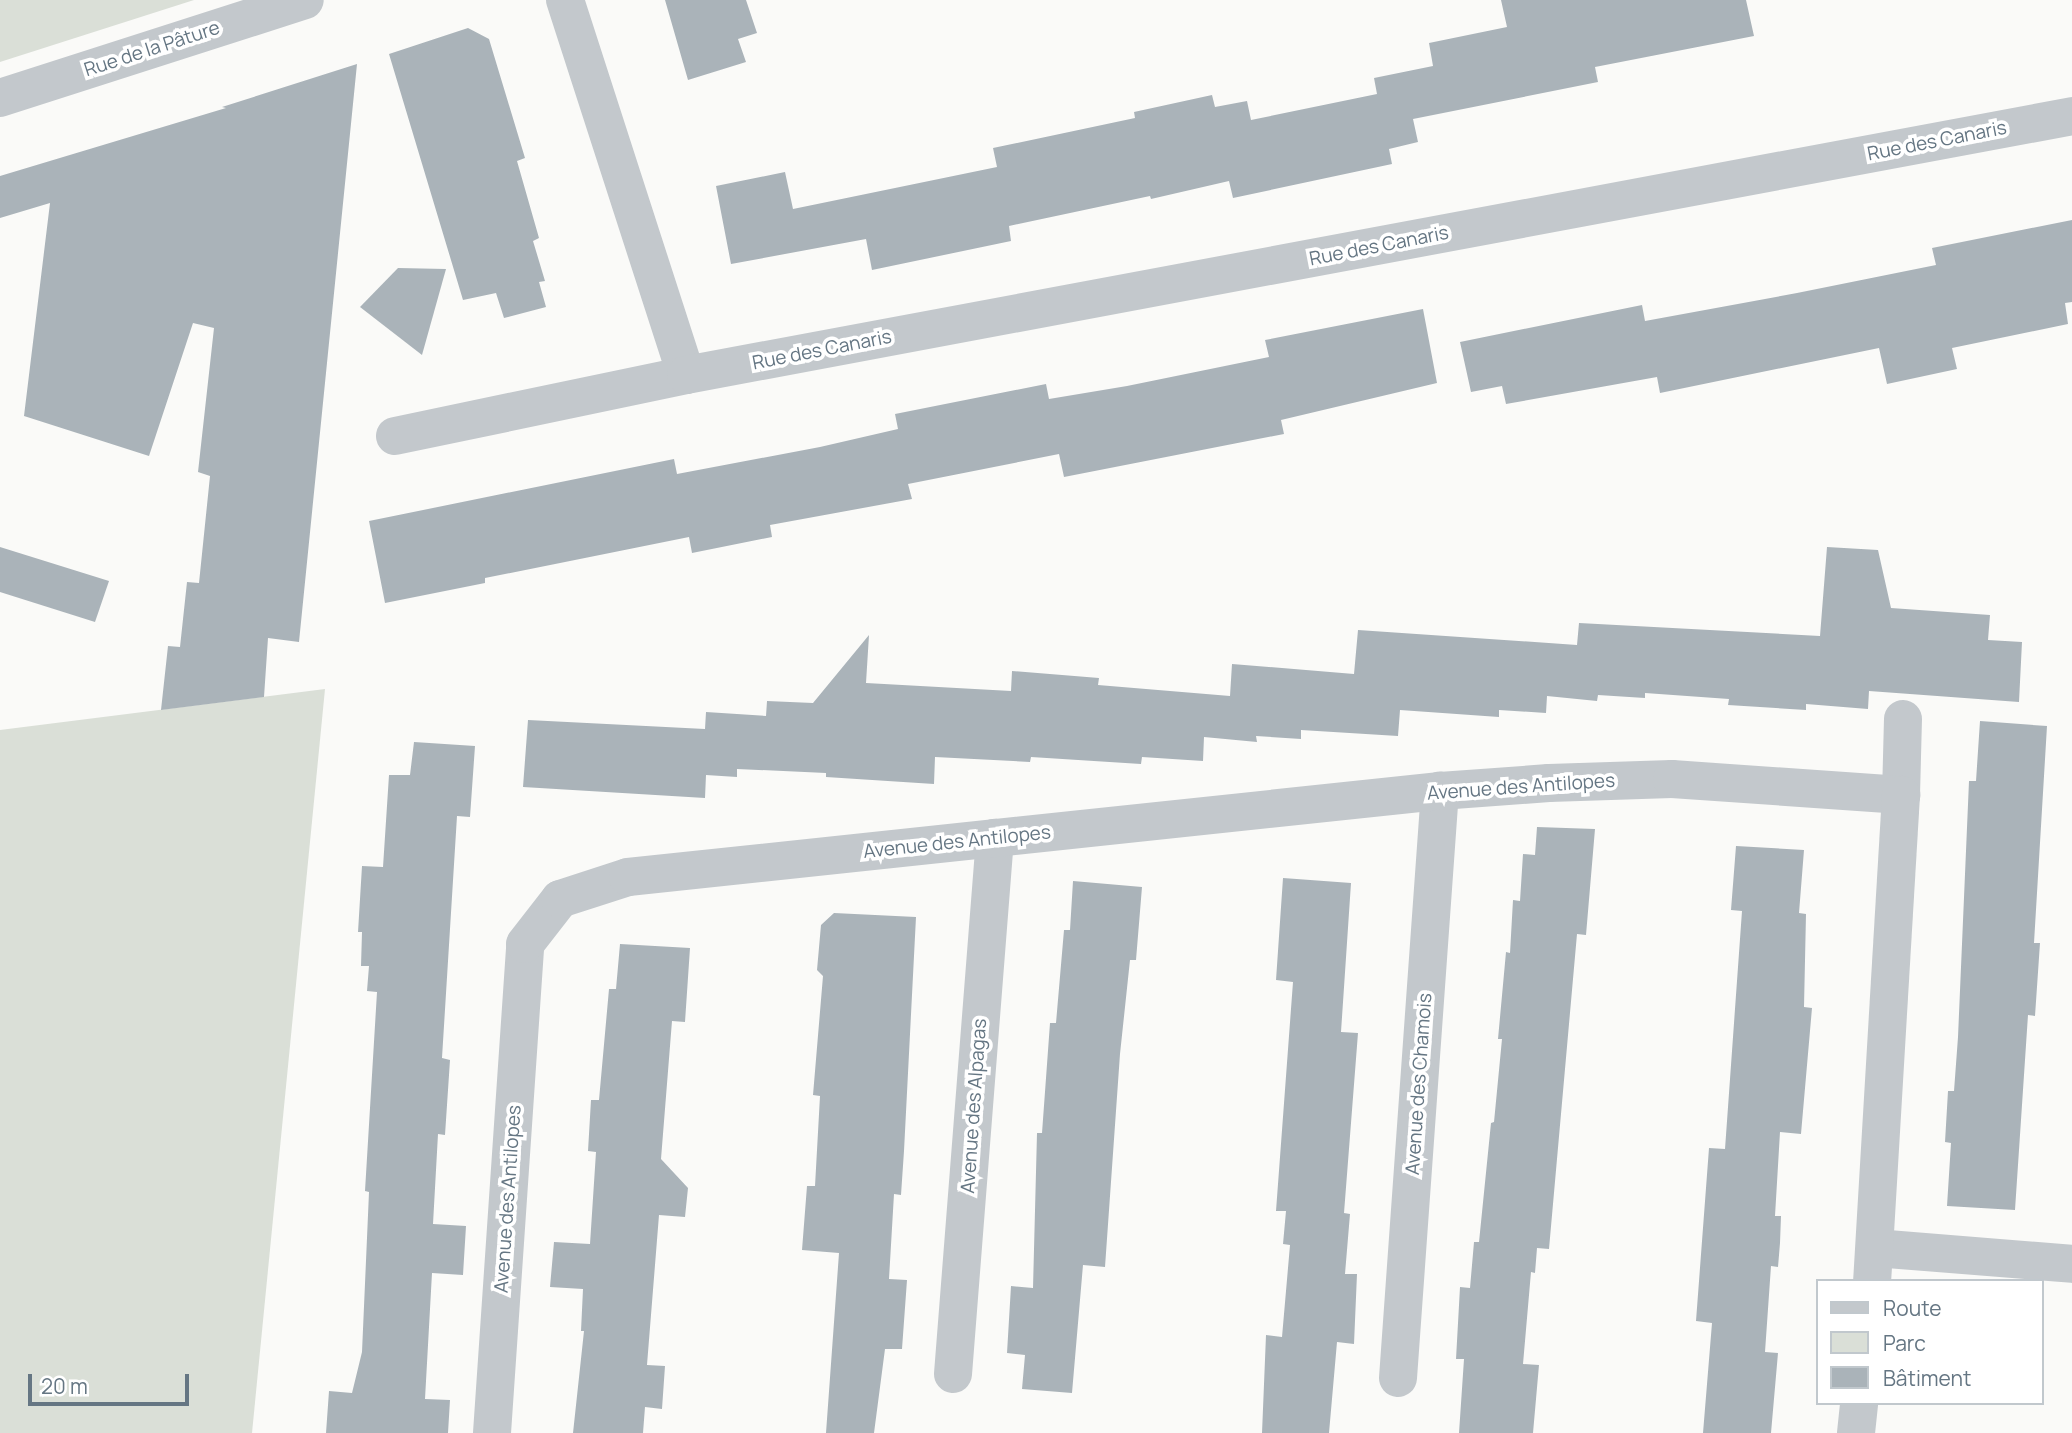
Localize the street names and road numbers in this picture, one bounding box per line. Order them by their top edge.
street label: Rue de la Pâture [81,16,223,82]
street label: Rue des Canaris [1865,116,2009,166]
street label: Rue des Canaris [1307,221,1451,271]
street label: Rue des Canaris [750,325,894,375]
street label: Avenue des Antilopes [1426,769,1616,805]
street label: Avenue des Antilopes [862,821,1052,863]
street label: Avenue des Chamois [1401,992,1437,1176]
street label: Avenue des Alpagas [957,1018,991,1194]
street label: Avenue des Antilopes [490,1104,526,1294]

